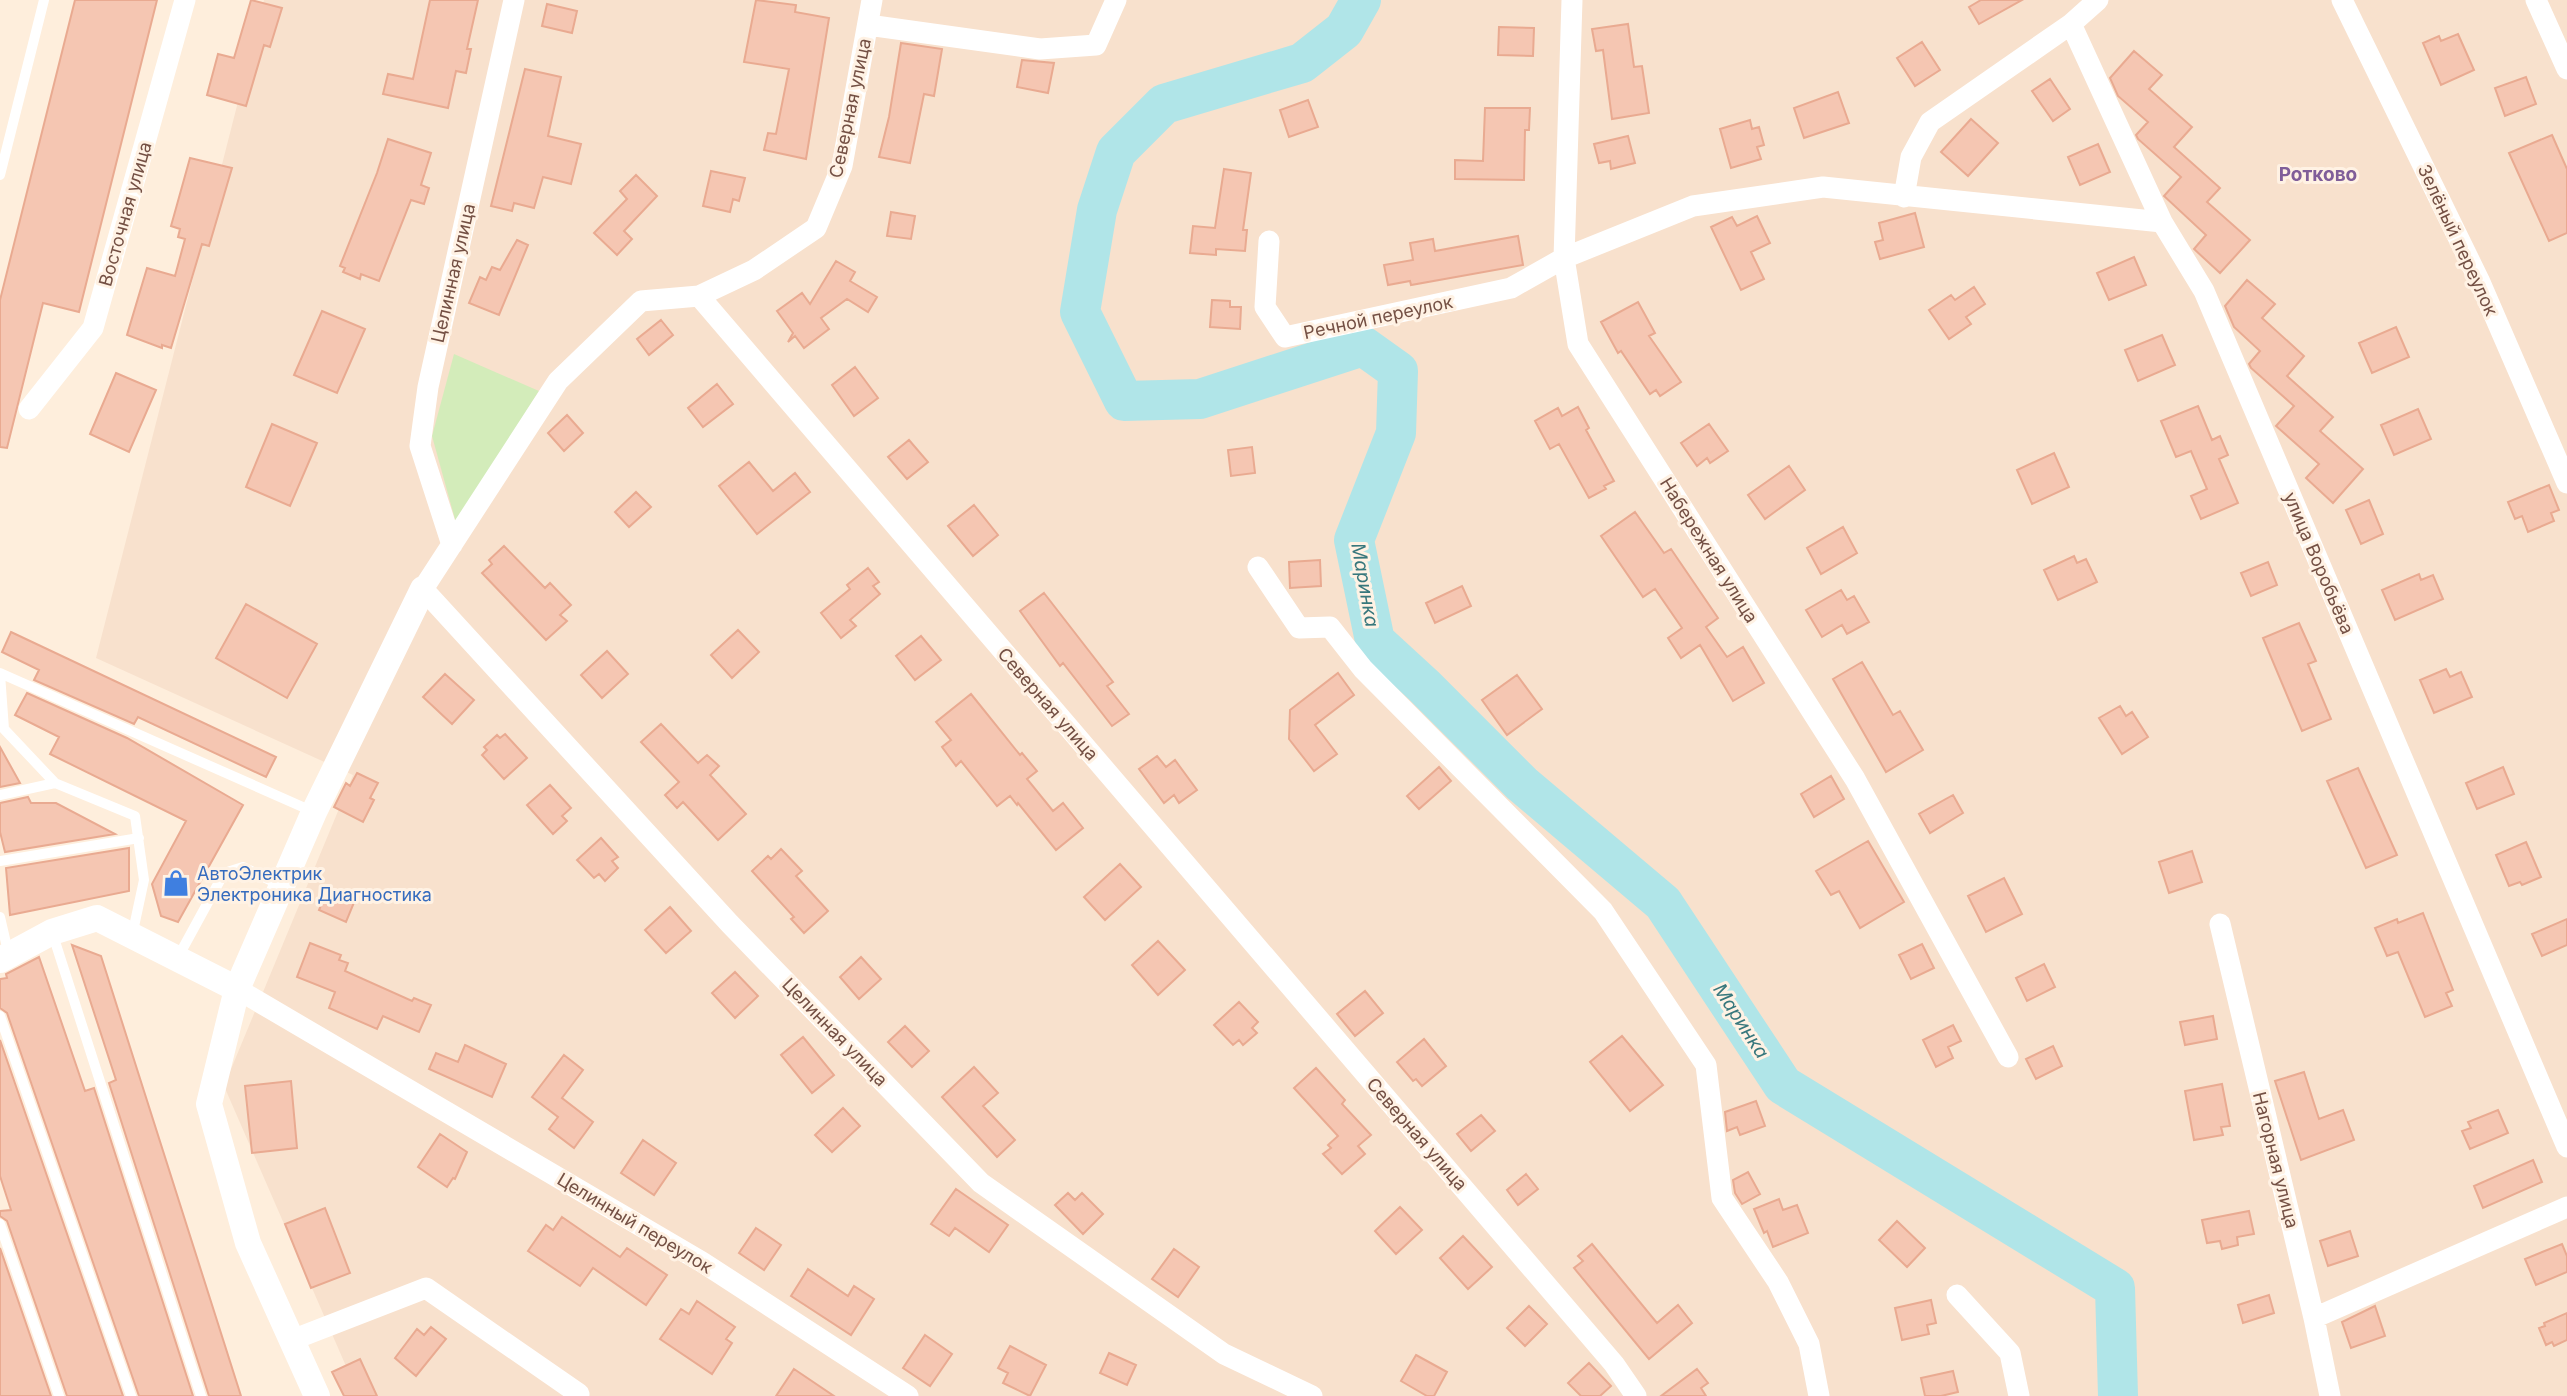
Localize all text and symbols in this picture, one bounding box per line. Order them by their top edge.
street label: Северная улица [825,36,875,180]
street label: Восточная улица [94,139,156,289]
street label: Зелёный переулок [2414,161,2502,319]
district label: Ротково [2279,163,2357,186]
street label: Целинная улица [427,201,479,345]
street label: Речной переулок [1301,291,1455,343]
street label: Набережная улица [1656,474,1762,626]
street label: улица Воробьёва [2280,489,2358,637]
water label: Маринка [1346,541,1384,629]
street label: Северная улица [993,643,1103,765]
place label: АвтоЭлектрик Электроника Диагностика [197,863,432,905]
shop icon: АвтоЭлектрик Электроника Диагностика [161,868,191,898]
street label: Целинная улица [778,974,892,1090]
water label: Маринка [1708,979,1774,1063]
street label: Северная улица [1362,1073,1472,1195]
street label: Нагорная улица [2249,1090,2303,1230]
street label: Целинный переулок [554,1168,717,1278]

